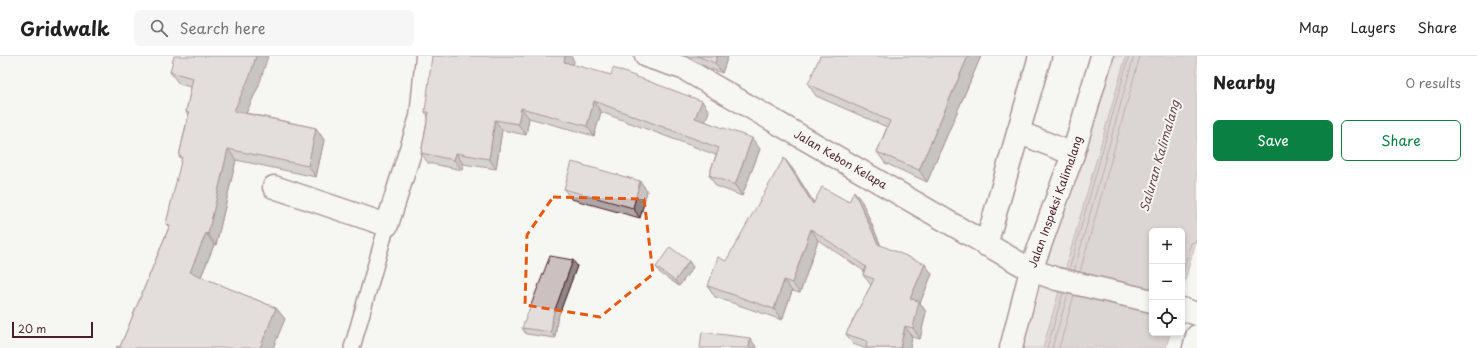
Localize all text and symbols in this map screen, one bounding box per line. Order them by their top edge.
search box [134,10,414,46]
text: Gridwalk [20,14,110,42]
text: Search here [180,16,265,39]
icon: search [148,17,170,39]
text: Map [1299,17,1329,38]
text: Layers [1351,17,1396,38]
text: Share [1418,17,1457,38]
text: Nearby [1213,69,1275,95]
text: 0 results [1406,73,1461,92]
water label: Saluran Kalimalang [1135,97,1184,214]
button: Save [1213,120,1333,161]
button: Share [1341,120,1461,161]
street label: Jalan Kebon Kelapa [791,125,891,193]
street label: Jalan Inspeksi Kalimalang [1024,134,1086,270]
map controls [1149,228,1185,336]
button: + [1149,228,1185,264]
button: − [1149,264,1185,300]
button: locate [1149,300,1185,336]
scale bar [12,320,93,339]
text: 20 m [18,320,46,337]

